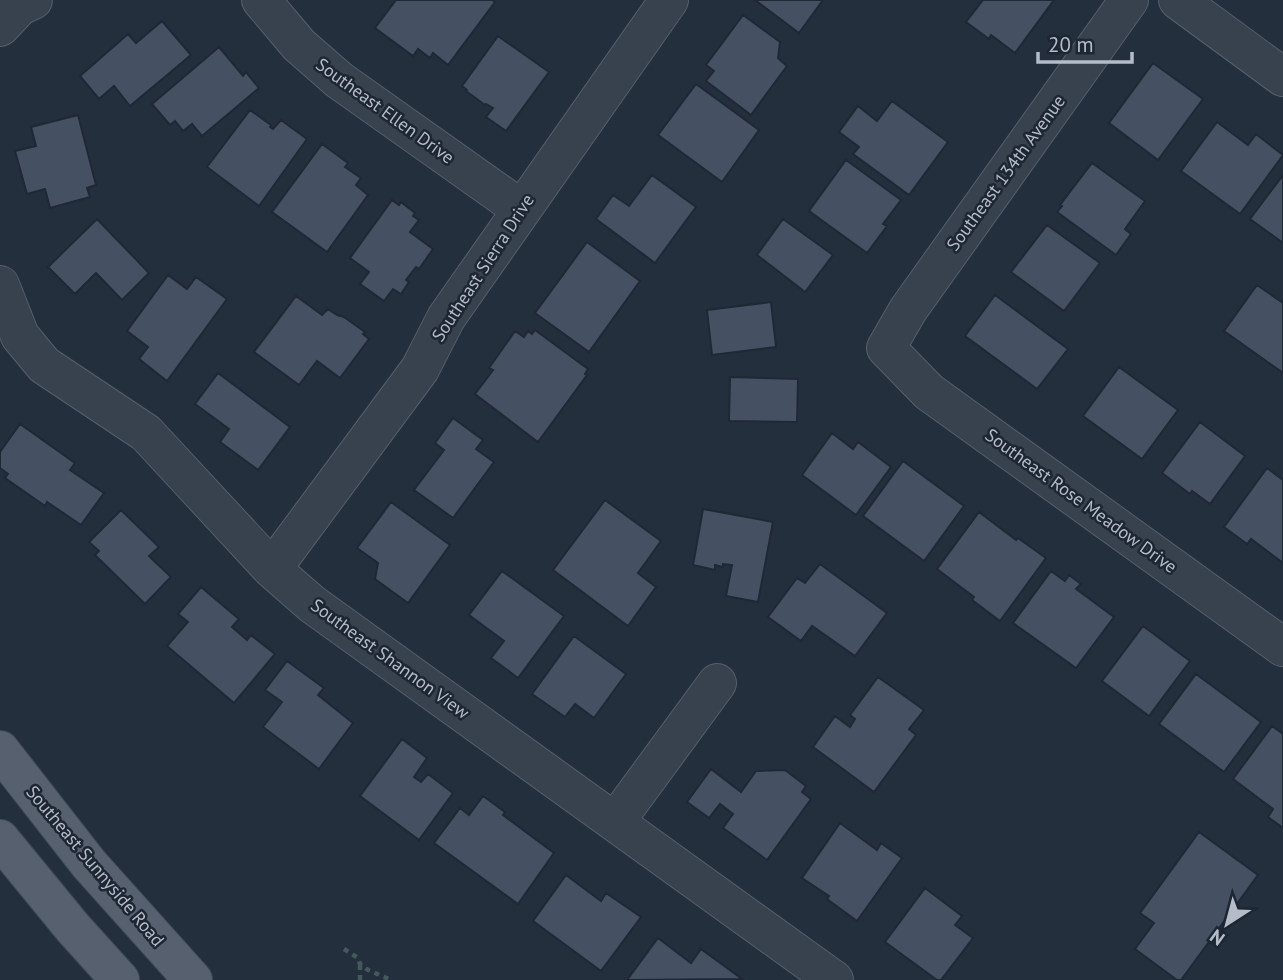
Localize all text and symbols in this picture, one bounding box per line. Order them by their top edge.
scale bar [1038,21,1132,65]
text: 20 m [1048,31,1094,58]
street label: Southeast Ellen Drive [311,53,459,169]
street label: Southeast 134th Avenue [941,90,1070,255]
street label: Southeast Sierra Drive [426,190,539,346]
street label: Southeast Rose Meadow Drive [981,423,1182,578]
street label: Southeast Shannon View [307,593,475,724]
street label: Southeast Sunnyside Road [21,781,169,951]
north arrow [1192,889,1262,959]
text: N [1205,924,1229,951]

